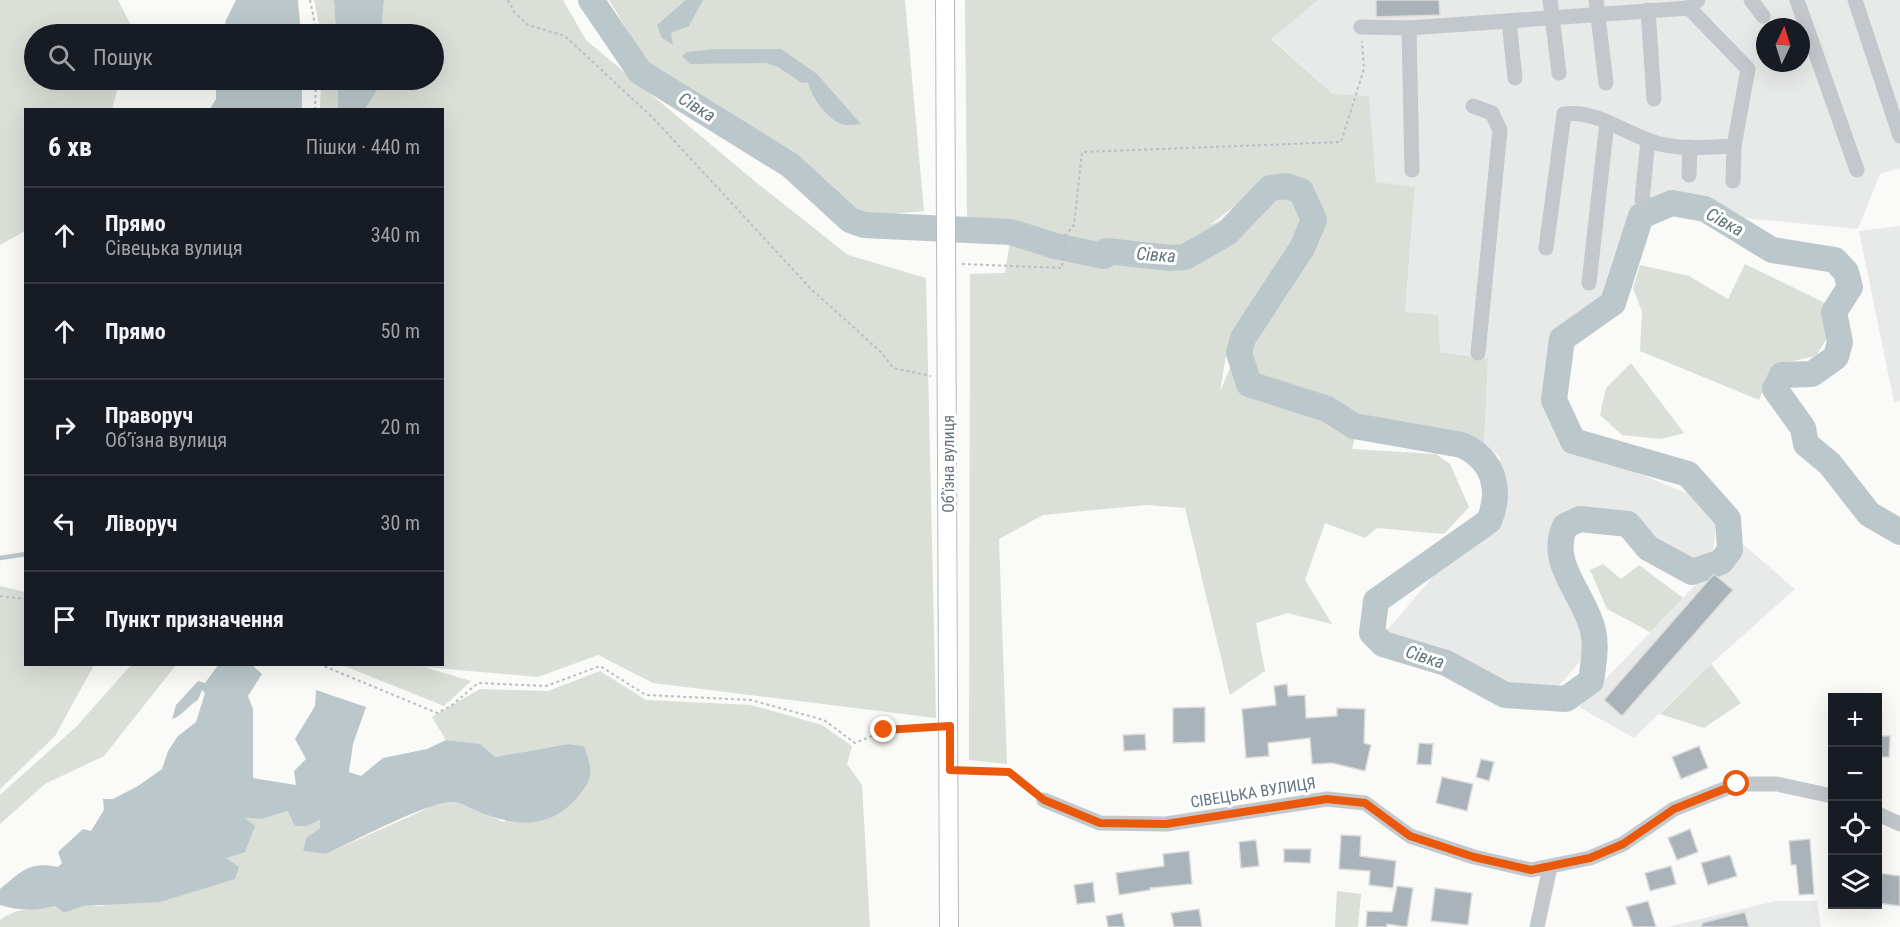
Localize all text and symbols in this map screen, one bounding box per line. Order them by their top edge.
north arrow [1756,18,1810,72]
search box [24,24,444,90]
icon: search [45,41,78,74]
text: Пошук [93,45,153,70]
water label: Сівка [675,87,720,126]
text: 6 хв [48,132,92,162]
text: Пішки · 440 m [306,135,420,159]
water label: Сівка [1703,203,1748,240]
text: Прямо [105,211,166,236]
icon: ahead [48,219,81,252]
text: 340 m [371,223,420,247]
text: Сівецька вулиця [105,236,243,260]
water label: Сівка [1136,243,1176,266]
icon: ahead [48,315,81,348]
text: Прямо [105,319,166,344]
text: 50 m [381,319,420,343]
text: Праворуч [105,403,193,428]
icon: right [48,411,81,444]
text: 20 m [381,415,420,439]
street label: Обʼїзна вулиця [939,415,958,513]
text: Обʼїзна вулиця [105,428,227,452]
icon: left [48,507,81,540]
text: Ліворуч [105,511,177,536]
text: 30 m [381,511,420,535]
icon: arrive [48,603,81,636]
text: Пункт призначення [105,607,284,632]
water label: Сівка [1403,640,1447,673]
map controls [1828,693,1882,909]
button: + [1828,693,1882,747]
route end [870,716,896,742]
button: − [1828,747,1882,801]
route start [1723,770,1749,796]
street label: СІВЕЦЬКА ВУЛИЦЯ [1189,773,1317,812]
button: locate [1828,801,1882,855]
button: layers [1828,855,1882,909]

